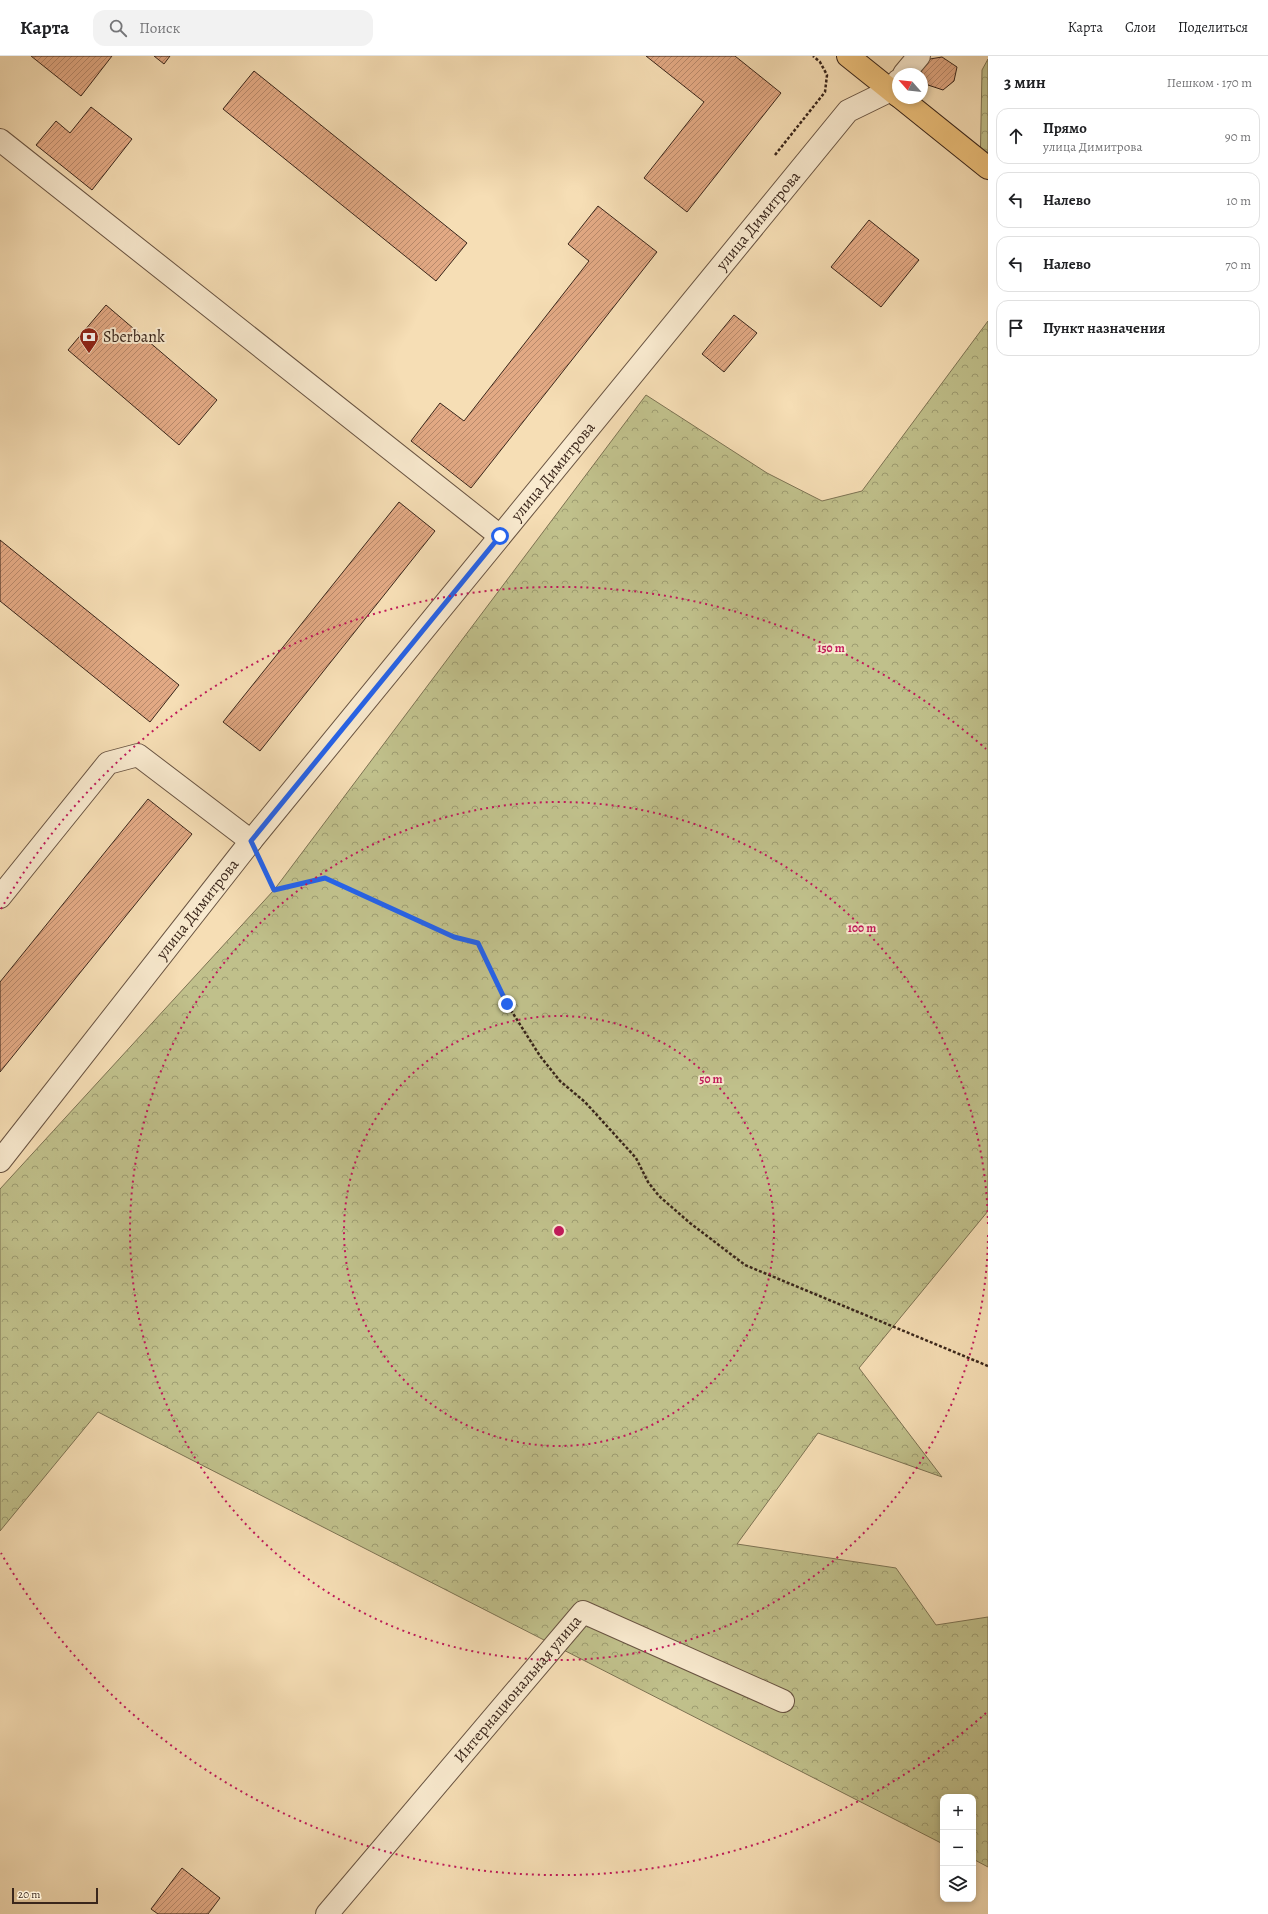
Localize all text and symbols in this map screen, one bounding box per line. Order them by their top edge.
search box [93,10,373,46]
text: Карта [20,15,69,41]
icon: search [107,17,129,39]
text: Поиск [139,18,180,38]
text: Карта [1068,18,1103,37]
text: Слои [1125,18,1156,37]
text: Поделиться [1178,18,1248,37]
north arrow [892,68,928,104]
text: 3 мин [1004,71,1046,94]
text: Пешком · 170 m [1167,74,1252,91]
text: Прямо [1043,118,1087,138]
icon: ahead [1005,125,1027,147]
text: 90 m [1225,128,1251,145]
text: улица Димитрова [1043,138,1142,155]
street label: улица Димитрова [710,166,806,276]
icon: left [1005,189,1027,211]
text: Налево [1043,190,1091,210]
text: 10 m [1226,192,1251,209]
icon: left [1005,253,1027,275]
text: Налево [1043,254,1091,274]
text: 70 m [1225,256,1251,273]
icon: arrive [1005,317,1027,339]
text: Пункт назначения [1043,318,1165,338]
bank icon: Sberbank [78,326,100,354]
place label: Sberbank [103,326,165,348]
street label: улица Димитрова [505,417,601,527]
route start [491,527,509,545]
text: 150 m [817,640,845,656]
street label: улица Димитрова [150,854,244,965]
text: 100 m [848,920,876,936]
route end [498,995,516,1013]
text: 50 m [699,1071,723,1087]
centre of rings [552,1224,566,1238]
street label: Интернациональная улица [449,1610,587,1768]
map controls [940,1794,976,1902]
button: + [940,1794,976,1830]
button: − [940,1830,976,1866]
button: layers [940,1866,976,1902]
scale bar [12,1886,98,1905]
text: 20 m [18,1887,40,1902]

